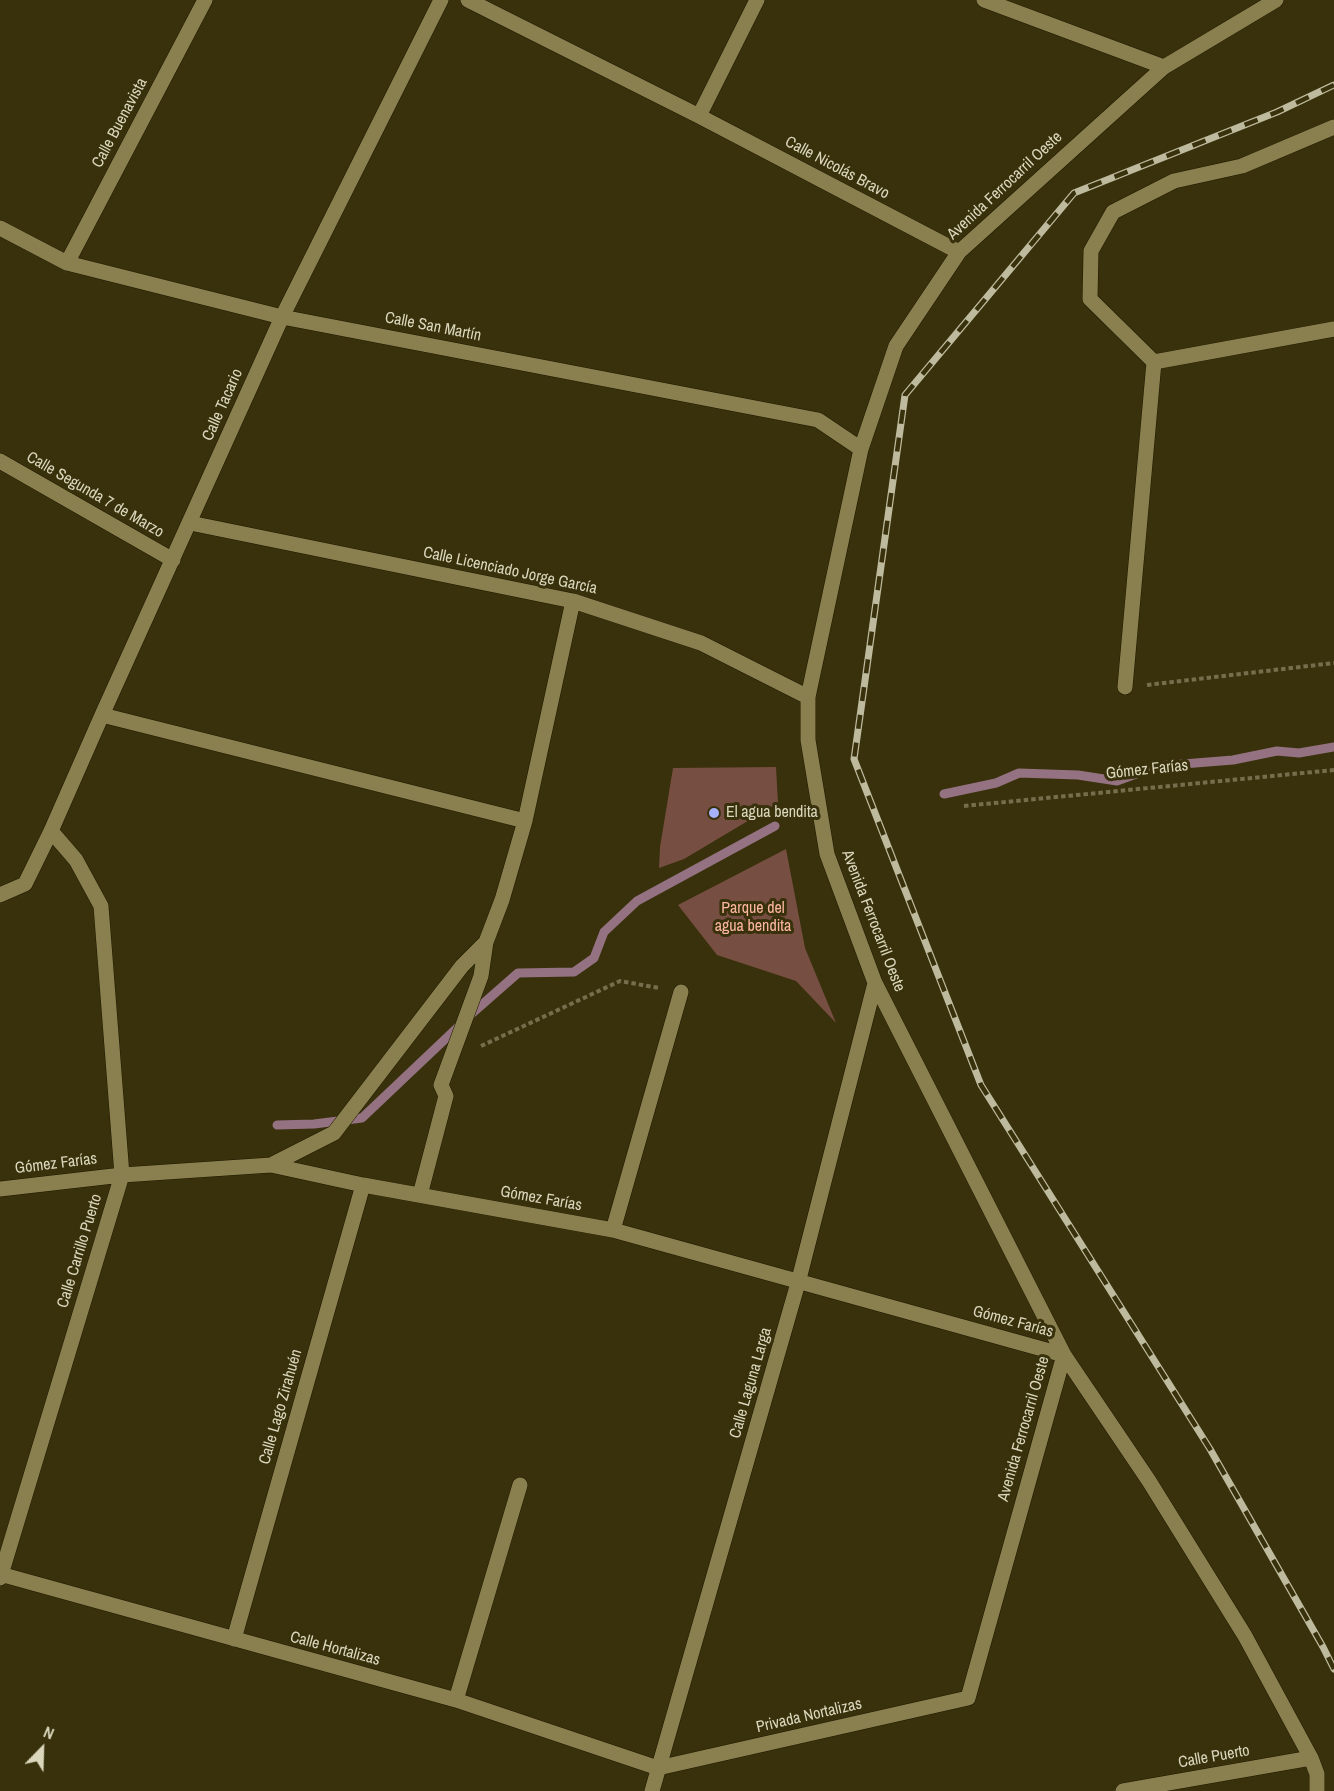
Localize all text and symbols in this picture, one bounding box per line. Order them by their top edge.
street label: Calle Buenavista [88,75,152,171]
street label: Avenida Ferrocarril Oeste [944,128,1066,244]
street label: Calle Nicolás Bravo [782,132,892,204]
street label: Calle San Martín [383,308,483,346]
street label: Calle Tacario [199,366,247,444]
street label: Calle Segunda 7 de Marzo [23,448,167,542]
street label: Calle Licenciado Jorge García [421,543,599,599]
street label: Gómez Farías [1105,756,1189,784]
place label: El agua bendita [726,803,818,823]
marker: El agua bendita [707,806,721,820]
street label: Avenida Ferrocarril Oeste [837,848,909,994]
park label: Parque del agua bendita [715,899,791,937]
street label: Gómez Farías [14,1149,98,1179]
street label: Gómez Farías [499,1182,583,1216]
street label: Calle Carrillo Puerto [54,1192,106,1310]
street label: Gómez Farías [971,1302,1055,1342]
street label: Calle Laguna Larga [726,1325,776,1441]
street label: Calle Lago Zirahuén [255,1347,307,1467]
street label: Avenida Ferrocarril Oeste [994,1354,1054,1504]
street label: Calle Hortalizas [288,1628,382,1670]
street label: Privada Nortalizas [754,1695,864,1737]
north arrow [12,1719,72,1779]
text: N [40,1720,58,1744]
street label: Calle Puerto [1177,1741,1251,1773]

